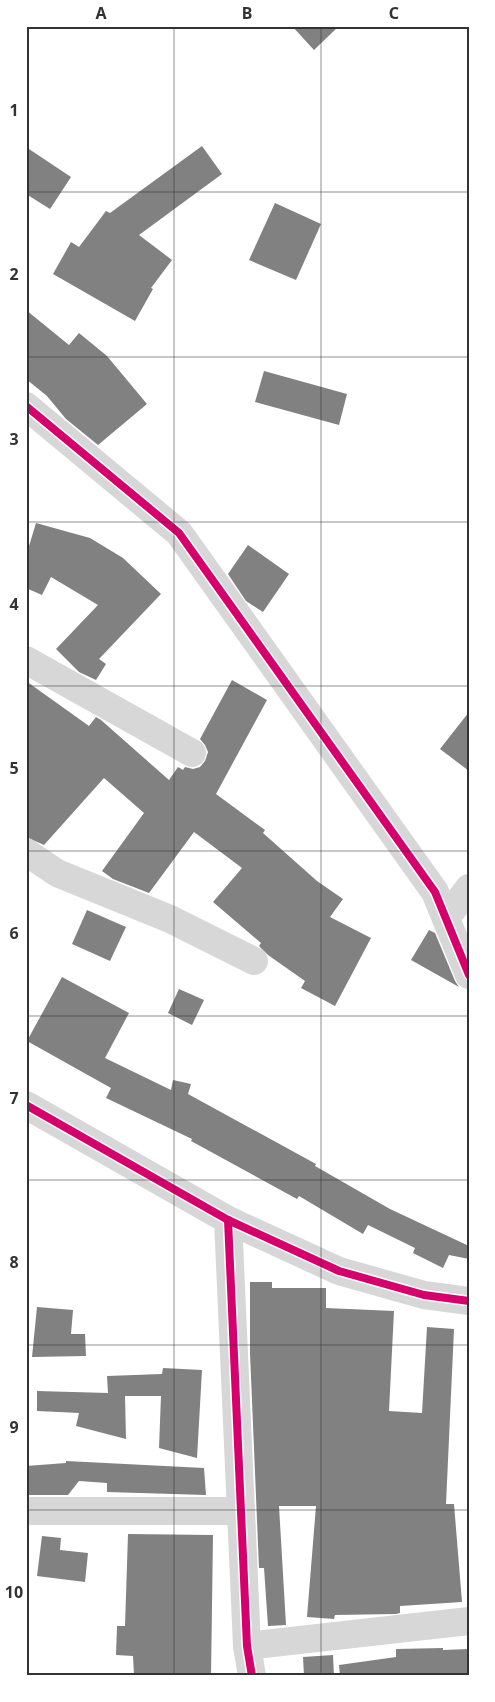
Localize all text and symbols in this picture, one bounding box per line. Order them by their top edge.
text: A [95,2,107,24]
text: B [242,2,252,24]
text: C [389,2,399,24]
text: 1 [9,99,19,121]
text: 2 [9,263,19,285]
text: 3 [9,428,19,450]
text: 4 [9,593,19,615]
text: 5 [9,757,19,779]
text: 6 [9,922,19,944]
text: 7 [9,1087,19,1109]
text: 8 [9,1251,19,1273]
text: 9 [9,1416,19,1438]
text: 10 [5,1581,23,1603]

